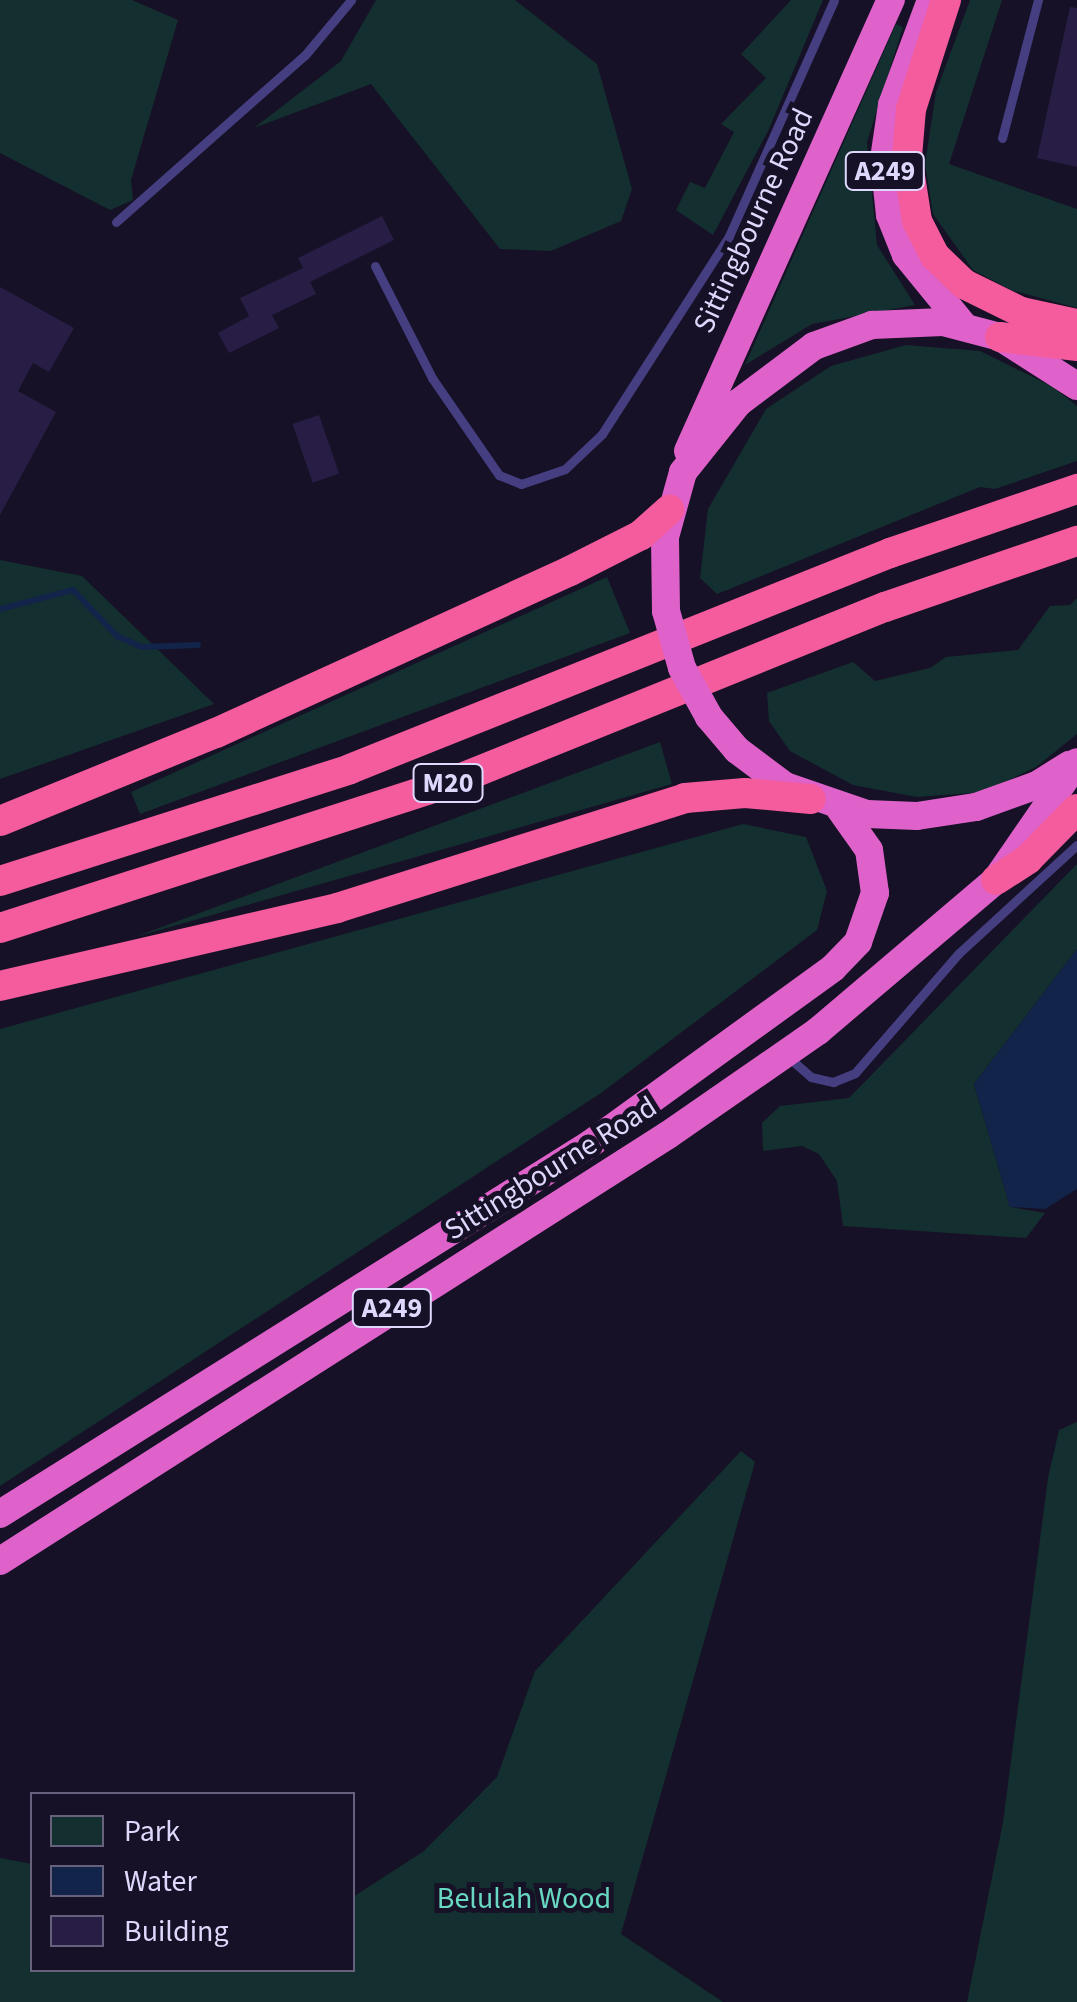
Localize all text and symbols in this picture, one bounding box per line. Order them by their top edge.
street label: Sittingbourne Road [686,103,822,339]
road number: A249 [842,148,928,194]
road number: M20 [410,760,486,806]
street label: Sittingbourne Road [438,1089,664,1249]
road number: A249 [350,1285,434,1331]
legend [30,1792,355,1972]
text: Park [124,1810,180,1853]
text: Water [124,1860,197,1903]
park label: Belulah Wood [437,1881,611,1917]
text: Building [124,1910,229,1953]

